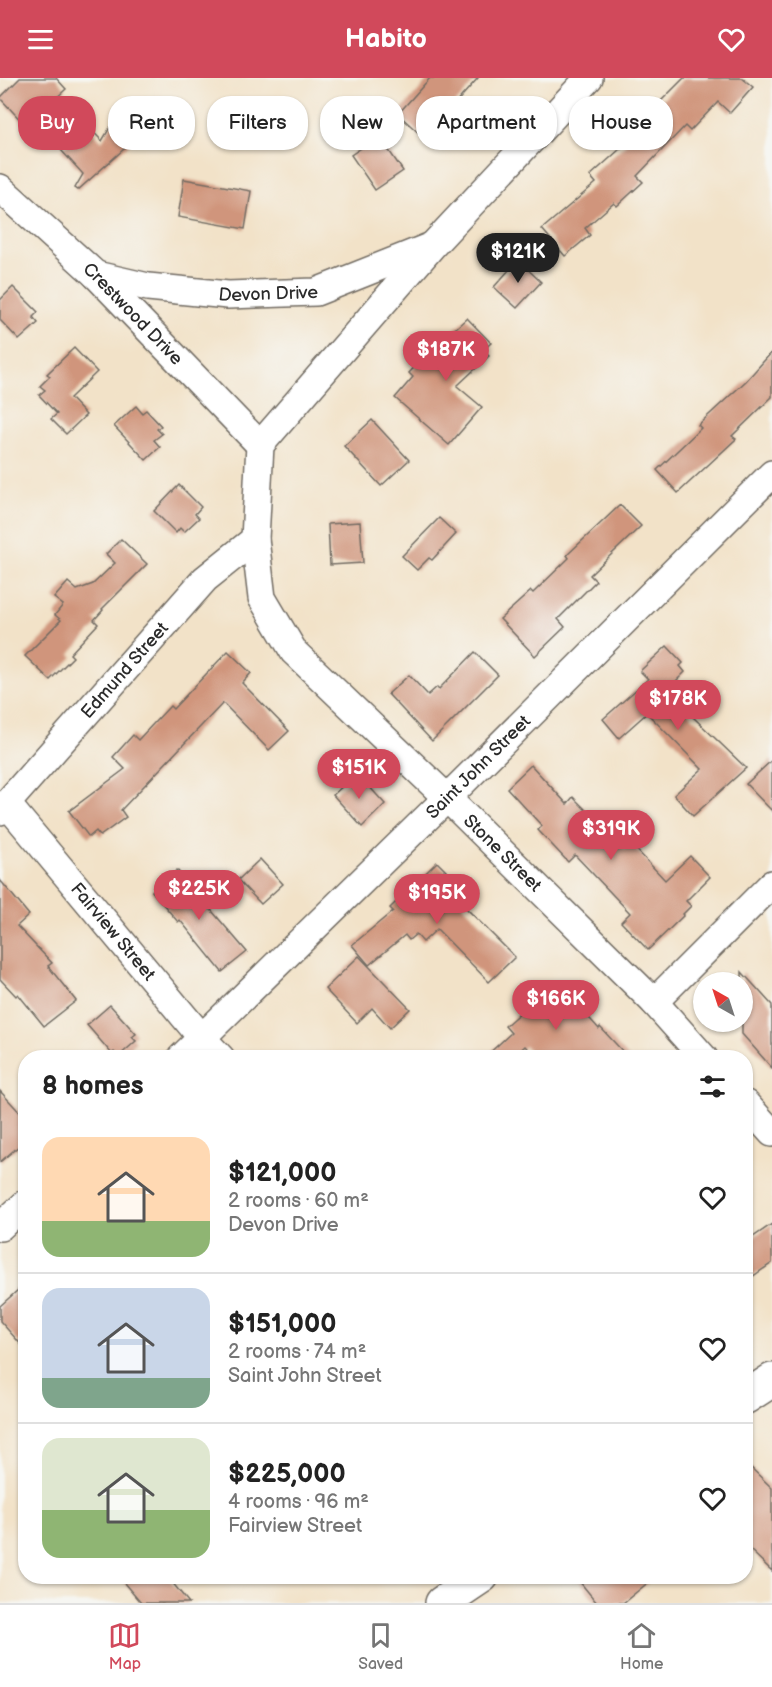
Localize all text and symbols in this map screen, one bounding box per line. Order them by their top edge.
icon: menu [24,23,57,56]
text: Habito [345,23,427,55]
icon: heart [715,23,748,56]
chip: Buy [18,96,96,150]
chip: Rent [108,96,195,150]
chip: Filters [207,96,308,150]
chip: New [320,96,404,150]
chip: Apartment [416,96,557,150]
chip: House [569,96,673,150]
pin: $121K [476,233,560,284]
text: $121K [490,240,546,264]
street label: Crestwood Drive [79,258,187,369]
street label: Devon Drive [217,281,319,306]
pin: $187K [404,331,488,382]
text: $187K [417,338,475,362]
street label: Edmund Street [76,617,173,723]
pin: $178K [636,680,720,731]
text: $178K [649,687,707,711]
street label: Saint John Street [422,710,535,823]
pin: $151K [317,749,401,800]
text: $151K [331,756,387,780]
street label: Stone Street [459,810,546,896]
pin: $319K [569,810,653,861]
text: $319K [582,817,640,841]
pin: $225K [157,870,241,921]
pin: $195K [395,874,479,925]
text: $225K [168,877,230,901]
street label: Fairview Street [67,878,160,985]
text: $195K [408,881,466,905]
north arrow [693,972,753,1032]
map controls [693,972,753,1032]
pin: $166K [514,980,598,1031]
text: $166K [526,987,586,1011]
icon: filters [696,1070,729,1103]
text: 8 homes [42,1071,144,1102]
text: $121,000 [228,1158,336,1189]
icon: home [90,1161,162,1233]
icon: heart [696,1181,729,1214]
text: 2 rooms · 60 m² [228,1189,369,1213]
text: Devon Drive [228,1213,339,1237]
text: $151,000 [228,1309,336,1340]
icon: home [90,1312,162,1384]
icon: heart [696,1332,729,1365]
text: 2 rooms · 74 m² [228,1340,366,1364]
text: Saint John Street [228,1364,382,1388]
text: $225,000 [228,1459,346,1490]
icon: home [90,1462,162,1534]
icon: heart [696,1482,729,1515]
text: 4 rooms · 96 m² [228,1490,369,1514]
text: Fairview Street [228,1514,362,1538]
tab: Map [108,1619,141,1674]
tab: Saved [358,1619,403,1674]
tab: Home [620,1619,664,1674]

